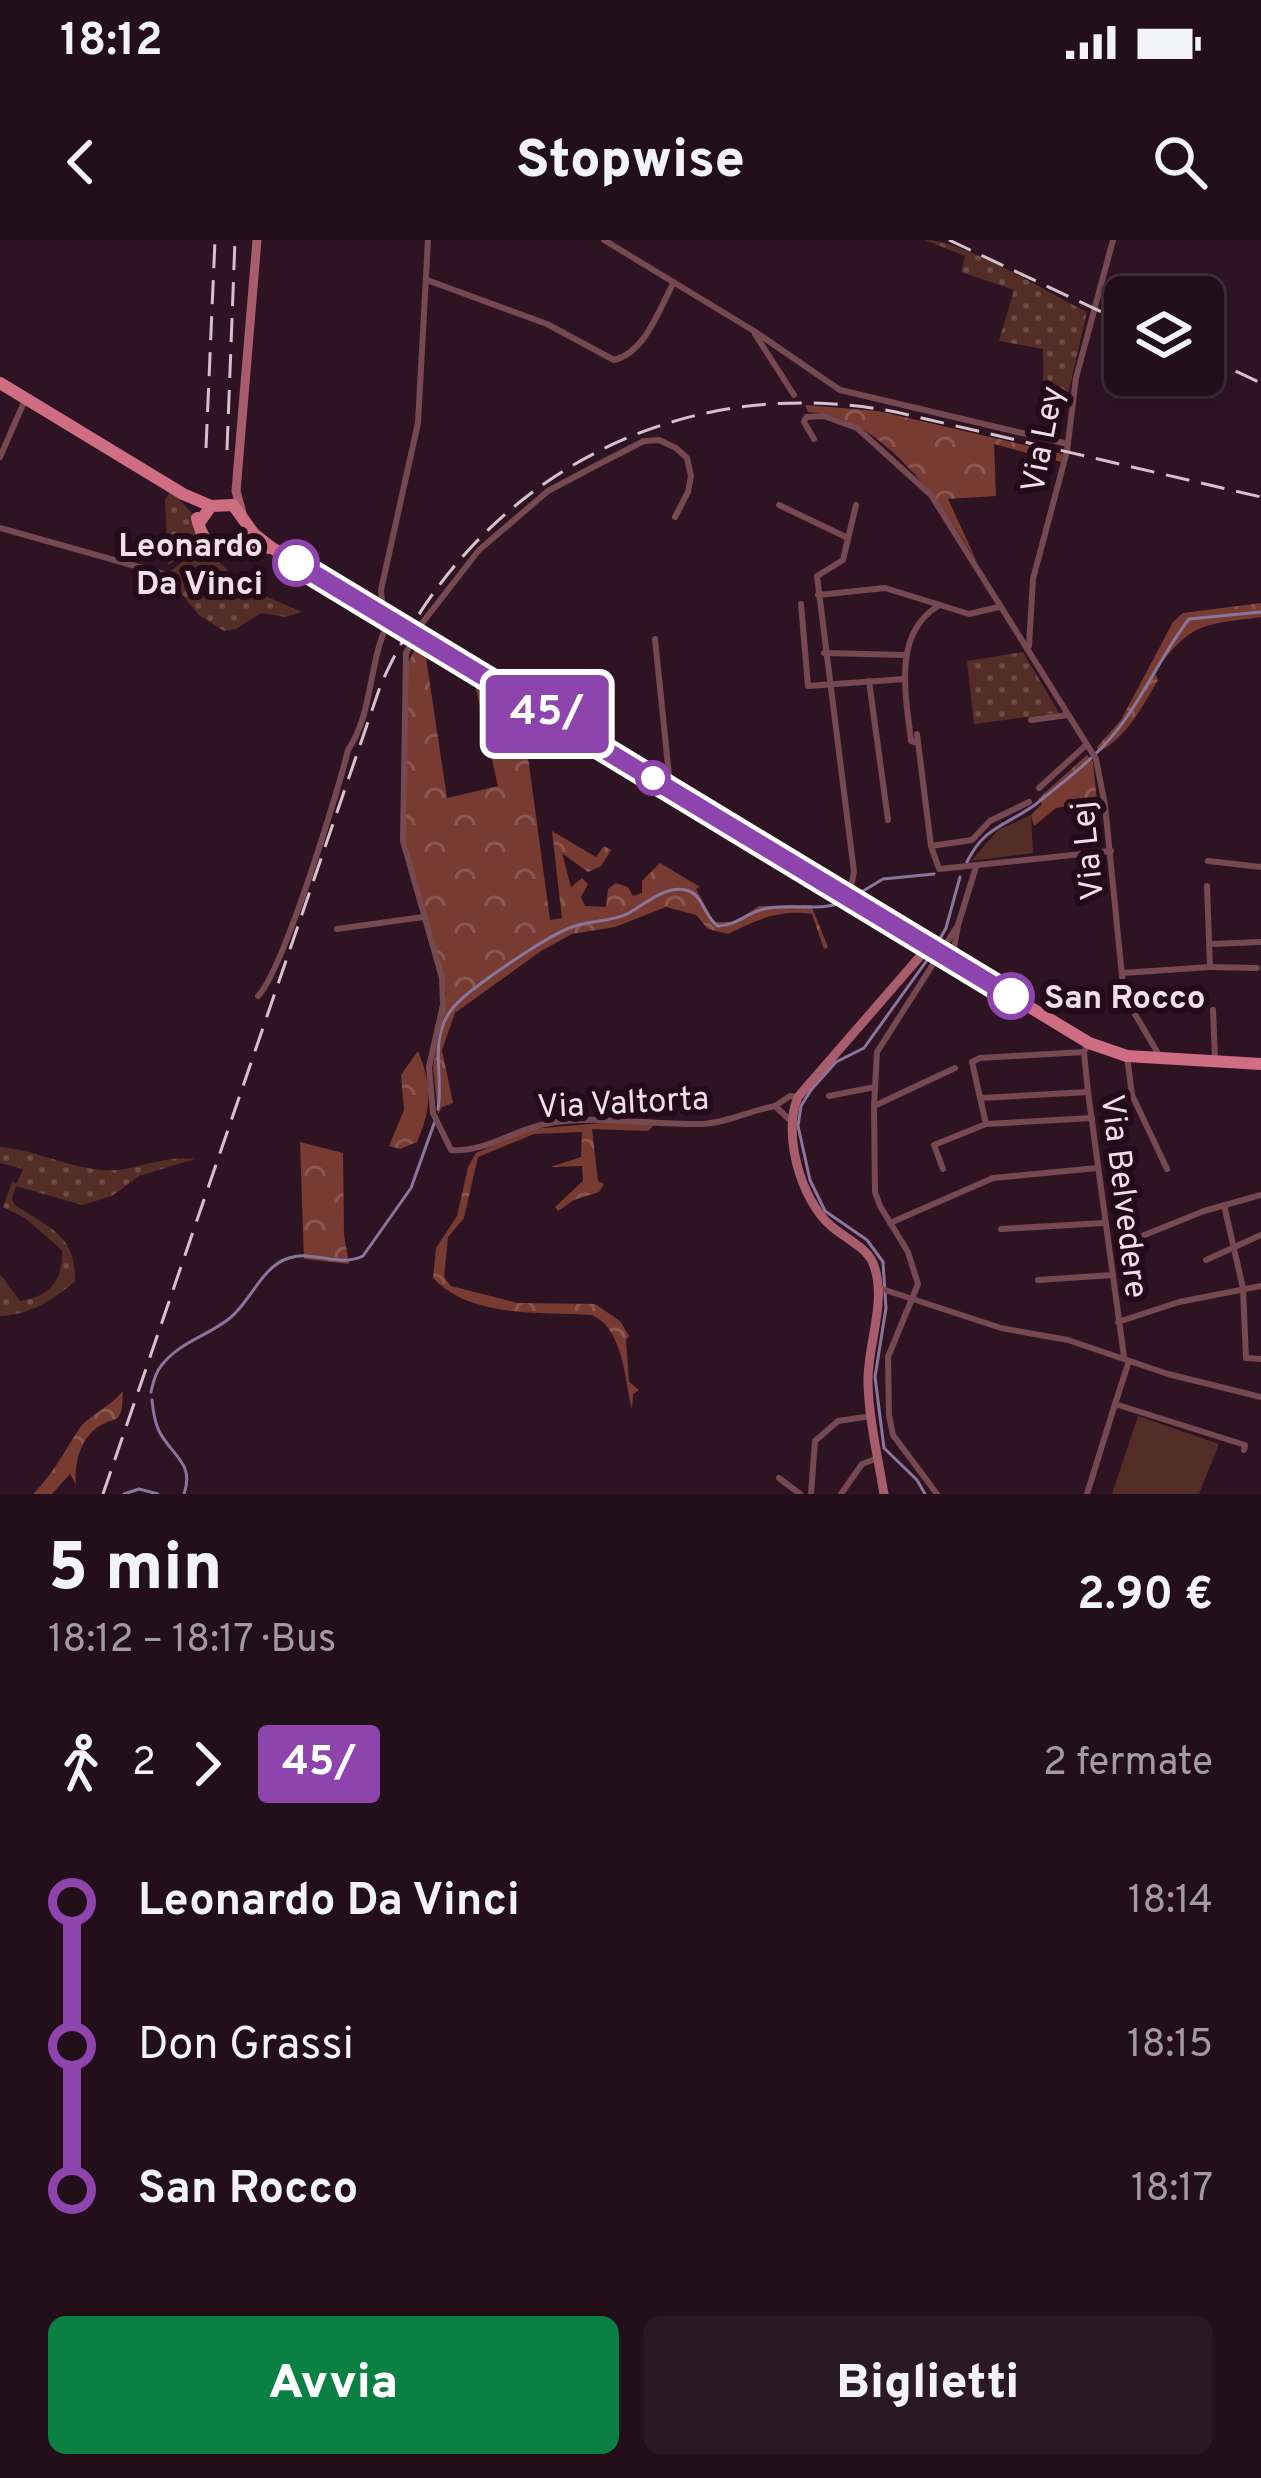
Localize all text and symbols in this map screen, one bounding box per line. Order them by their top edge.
text: 18:12 [60,14,163,71]
text: Stopwise [516,128,745,197]
icon: back [48,129,114,195]
icon: search [1147,129,1213,195]
map controls [1104,276,1224,396]
button: layers [1104,276,1224,396]
street label: Via Ley [1014,383,1076,497]
place label: Leonardo Da Vinci [118,527,263,607]
marker: Leonardo Da Vinci [274,541,318,585]
line badge: 45/ [478,675,616,753]
text: 45/ [510,687,584,740]
unlabelled marker [637,762,669,794]
street label: Via Lej [1064,799,1116,902]
marker: San Rocco [989,974,1033,1018]
place label: San Rocco [1044,979,1206,1021]
street label: Via Valtorta [536,1080,710,1130]
street label: Via Belvedere [1089,1092,1155,1301]
text: 5 min [48,1530,222,1613]
text: 2.90 € [1077,1568,1213,1625]
text: 18:12 – 18:17 · Bus [48,1617,336,1666]
icon: walk [48,1731,114,1797]
icon: forward [174,1731,240,1797]
text: 45/ [282,1737,356,1790]
text: 2 [132,1740,156,1789]
text: 2 fermate [1043,1740,1213,1789]
text: Leonardo Da Vinci [138,1874,520,1931]
text: 18:14 [1128,1878,1213,1927]
text: Don Grassi [138,2018,354,2075]
text: 18:15 [1127,2022,1213,2071]
text: San Rocco [138,2162,358,2219]
text: 18:17 [1131,2166,1213,2215]
button: Avvia [48,2316,619,2454]
button: Biglietti [643,2316,1213,2454]

